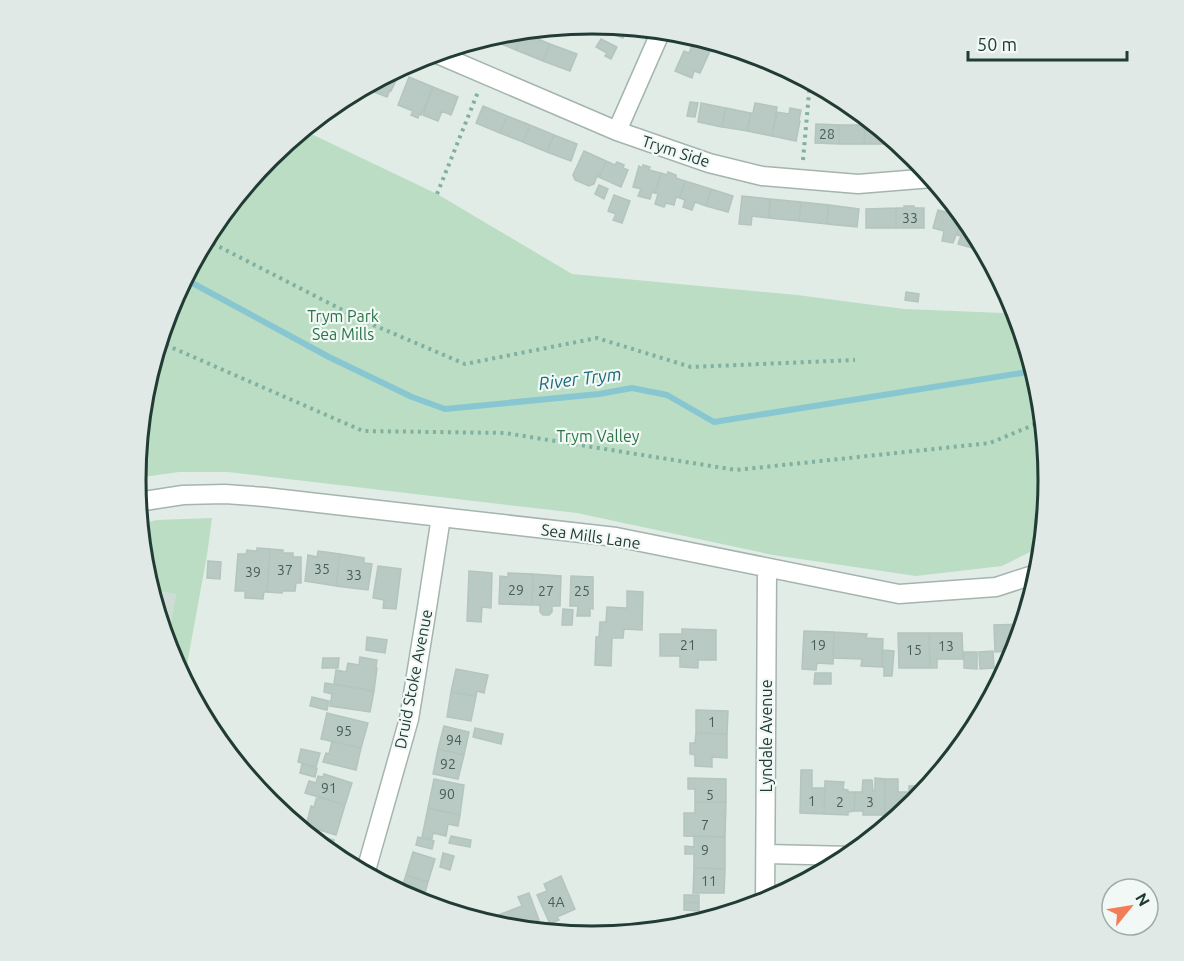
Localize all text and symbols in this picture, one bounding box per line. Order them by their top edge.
scale bar [968,24,1127,62]
text: 50 m [977,34,1017,54]
house number: 28 [819,126,835,142]
street label: Trym Side [640,132,712,170]
house number: 33 [902,210,918,226]
park label: Trym Park Sea Mills [307,307,379,343]
water label: River Trym [537,363,623,393]
park label: Trym Valley [557,427,640,445]
street label: Sea Mills Lane [540,520,642,552]
house number: 35 [314,561,330,577]
house number: 37 [277,562,293,578]
house number: 39 [245,564,261,580]
house number: 33 [346,567,362,583]
house number: 29 [508,582,524,598]
house number: 27 [538,583,554,599]
house number: 25 [574,583,590,599]
street label: Druid Stoke Avenue [391,608,435,750]
house number: 21 [680,637,696,653]
house number: 19 [810,637,826,653]
house number: 13 [938,638,954,654]
house number: 15 [906,642,922,658]
street label: Lyndale Avenue [757,680,775,792]
house number: 1 [708,714,716,730]
house number: 95 [336,723,352,739]
house number: 94 [446,732,462,748]
house number: 92 [440,756,456,772]
house number: 91 [321,780,337,796]
house number: 90 [439,786,455,802]
house number: 5 [706,787,714,803]
house number: 1 [808,793,816,809]
house number: 2 [836,794,844,810]
house number: 3 [866,794,874,810]
house number: 7 [701,817,709,833]
house number: 9 [701,842,709,858]
house number: 11 [701,873,717,889]
north arrow [1100,877,1160,937]
text: N [1132,890,1154,909]
house number: 4A [548,894,565,910]

